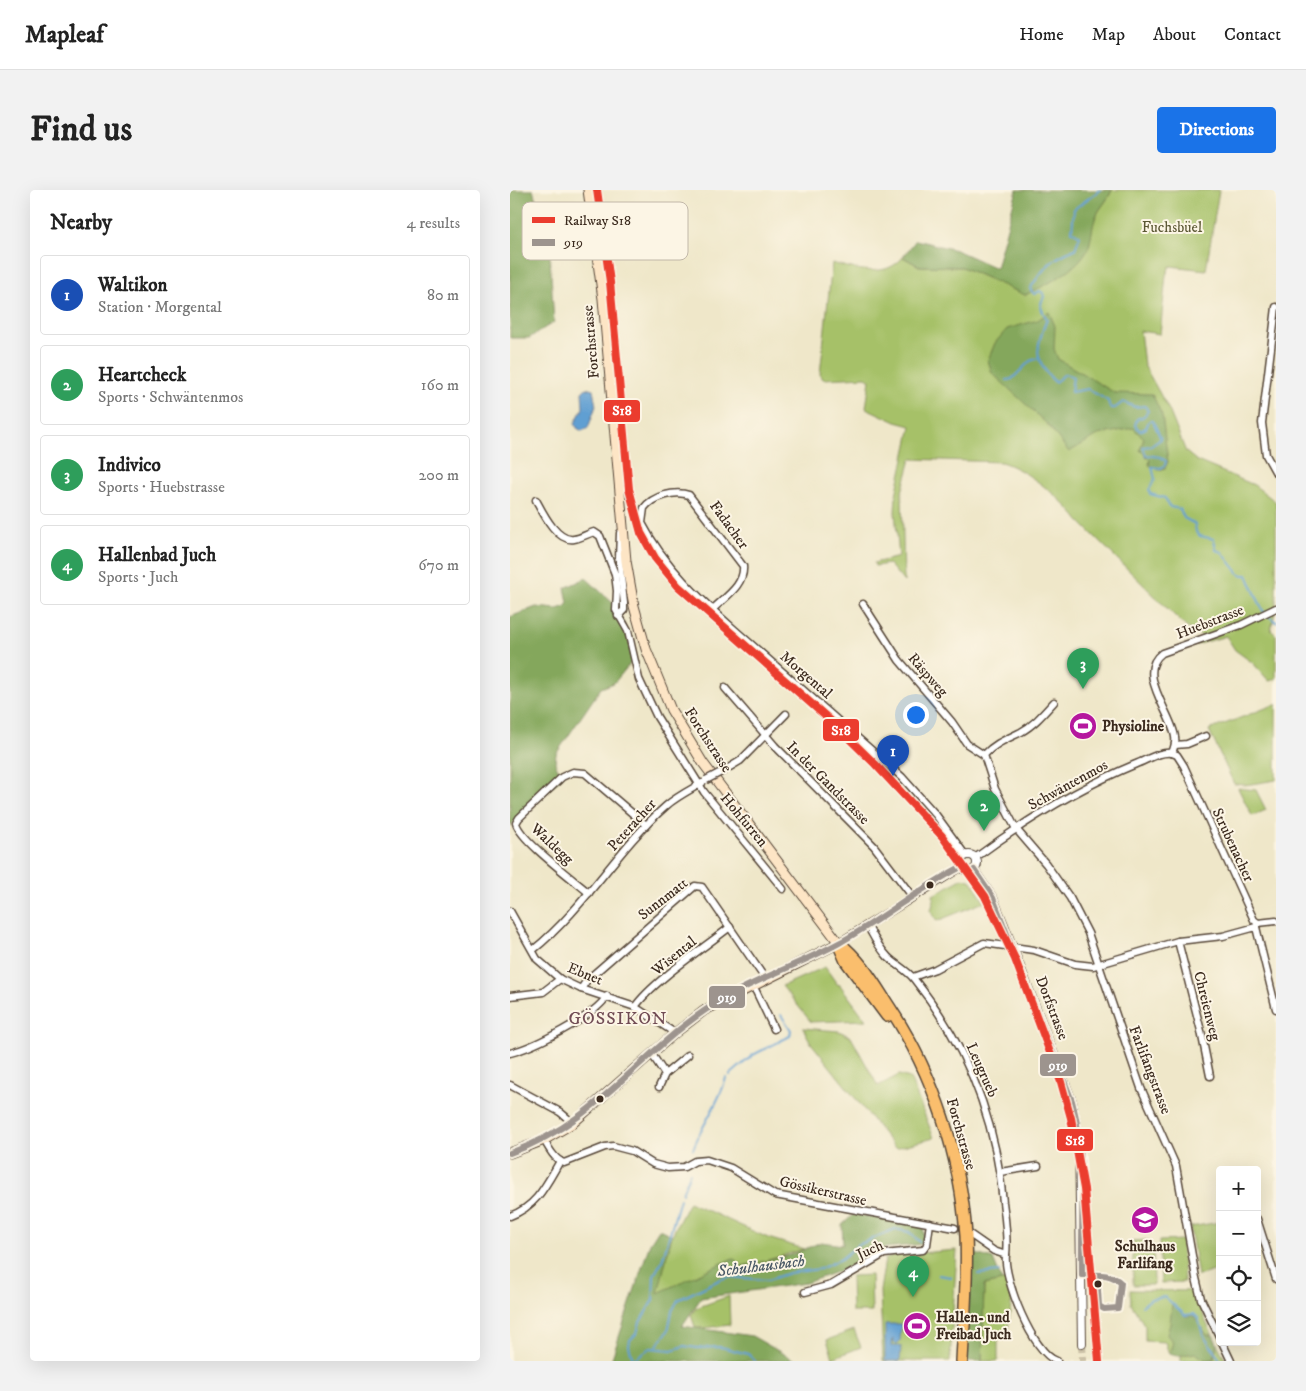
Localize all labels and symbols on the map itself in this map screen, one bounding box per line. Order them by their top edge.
legend [522,202,688,260]
text: Railway S18 [564,212,631,230]
park label: Fuchsbüel [1142,218,1203,237]
text: 919 [563,234,583,252]
street label: Forchstrasse [578,304,604,380]
line badge: S18 [603,399,641,423]
text: S18 [612,402,632,420]
street label: Fadacher [705,497,753,553]
street label: Huebstrasse [1174,600,1246,644]
street label: Morgental [776,647,836,703]
pin: 3 [1067,648,1099,689]
street label: Räspweg [904,649,953,701]
your location [903,702,929,728]
street label: Forchstrasse [680,704,736,776]
sports icon: Physioline [1068,711,1098,741]
place label: Physioline [1102,717,1165,736]
line badge: S18 [822,718,860,742]
text: S18 [831,722,851,740]
pin: 1 [877,735,909,776]
street label: In der Gandstrasse [782,737,874,829]
street label: Schwäntenmos [1025,755,1111,815]
street label: Hohfurren [716,789,772,851]
pin: 2 [968,790,1000,831]
street label: Peteracher [604,795,661,855]
street label: Strubenacher [1208,805,1258,885]
street label: Waldegg [526,819,578,869]
street label: Sunnmatt [634,874,692,924]
unlabelled marker [925,880,935,890]
street label: Wisental [647,932,701,980]
street label: Ebnet [565,958,606,990]
street label: Chreienweg [1189,969,1225,1043]
street label: Dorfstrasse [1031,973,1073,1043]
line badge: 919 [708,985,746,1009]
text: 919 [716,989,737,1007]
district label: GÖSSIKON [568,1008,668,1030]
street label: Farlifangstrasse [1124,1023,1176,1117]
street label: Leugrueb [962,1040,1002,1100]
line badge: 919 [1039,1053,1077,1077]
text: 919 [1047,1057,1068,1075]
unlabelled marker [595,1094,605,1104]
street label: Forchstrasse [942,1096,980,1172]
line badge: S18 [1056,1128,1094,1152]
text: S18 [1065,1132,1085,1150]
street label: Gössikerstrasse [778,1172,868,1210]
school or university icon: Schulhaus Farlifang [1130,1205,1160,1235]
street label: Juch [852,1236,886,1265]
place label: Schulhaus Farlifang [1115,1237,1175,1273]
water label: Schulhausbach [715,1251,806,1281]
pin: 4 [897,1256,929,1297]
unlabelled marker [1093,1279,1103,1289]
place label: Hallen- und Freibad Juch [936,1308,1012,1344]
sports icon: Hallen- und Freibad Juch [902,1311,932,1341]

